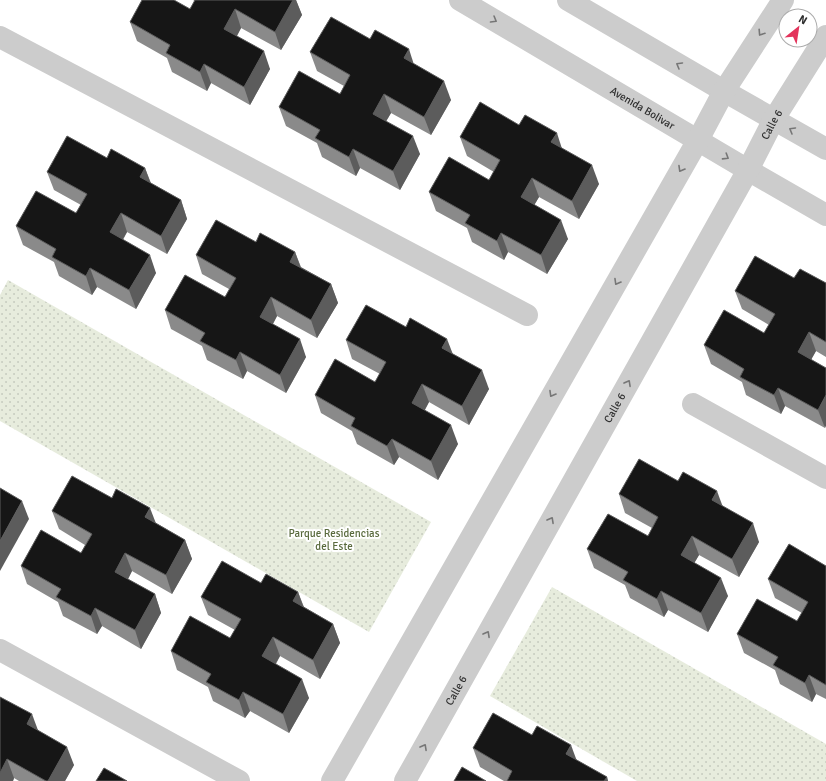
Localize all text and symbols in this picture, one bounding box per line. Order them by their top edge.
north arrow [778,8,818,48]
text: N [796,12,809,27]
one-way arrow [490,15,497,22]
one-way arrow [759,29,766,36]
one-way arrow [676,63,683,70]
street label: Avenida Bolivar [608,84,677,132]
street label: Calle 6 [758,107,785,142]
one-way arrow [789,127,796,134]
one-way arrow [722,152,729,160]
one-way arrow [678,165,686,172]
one-way arrow [614,277,621,285]
one-way arrow [624,379,631,387]
one-way arrow [550,390,557,398]
street label: Calle 6 [601,390,628,425]
one-way arrow [546,517,554,524]
park label: Parque Residencias del Este [288,527,380,553]
one-way arrow [483,631,490,638]
street label: Calle 6 [442,673,470,708]
one-way arrow [419,744,426,751]

